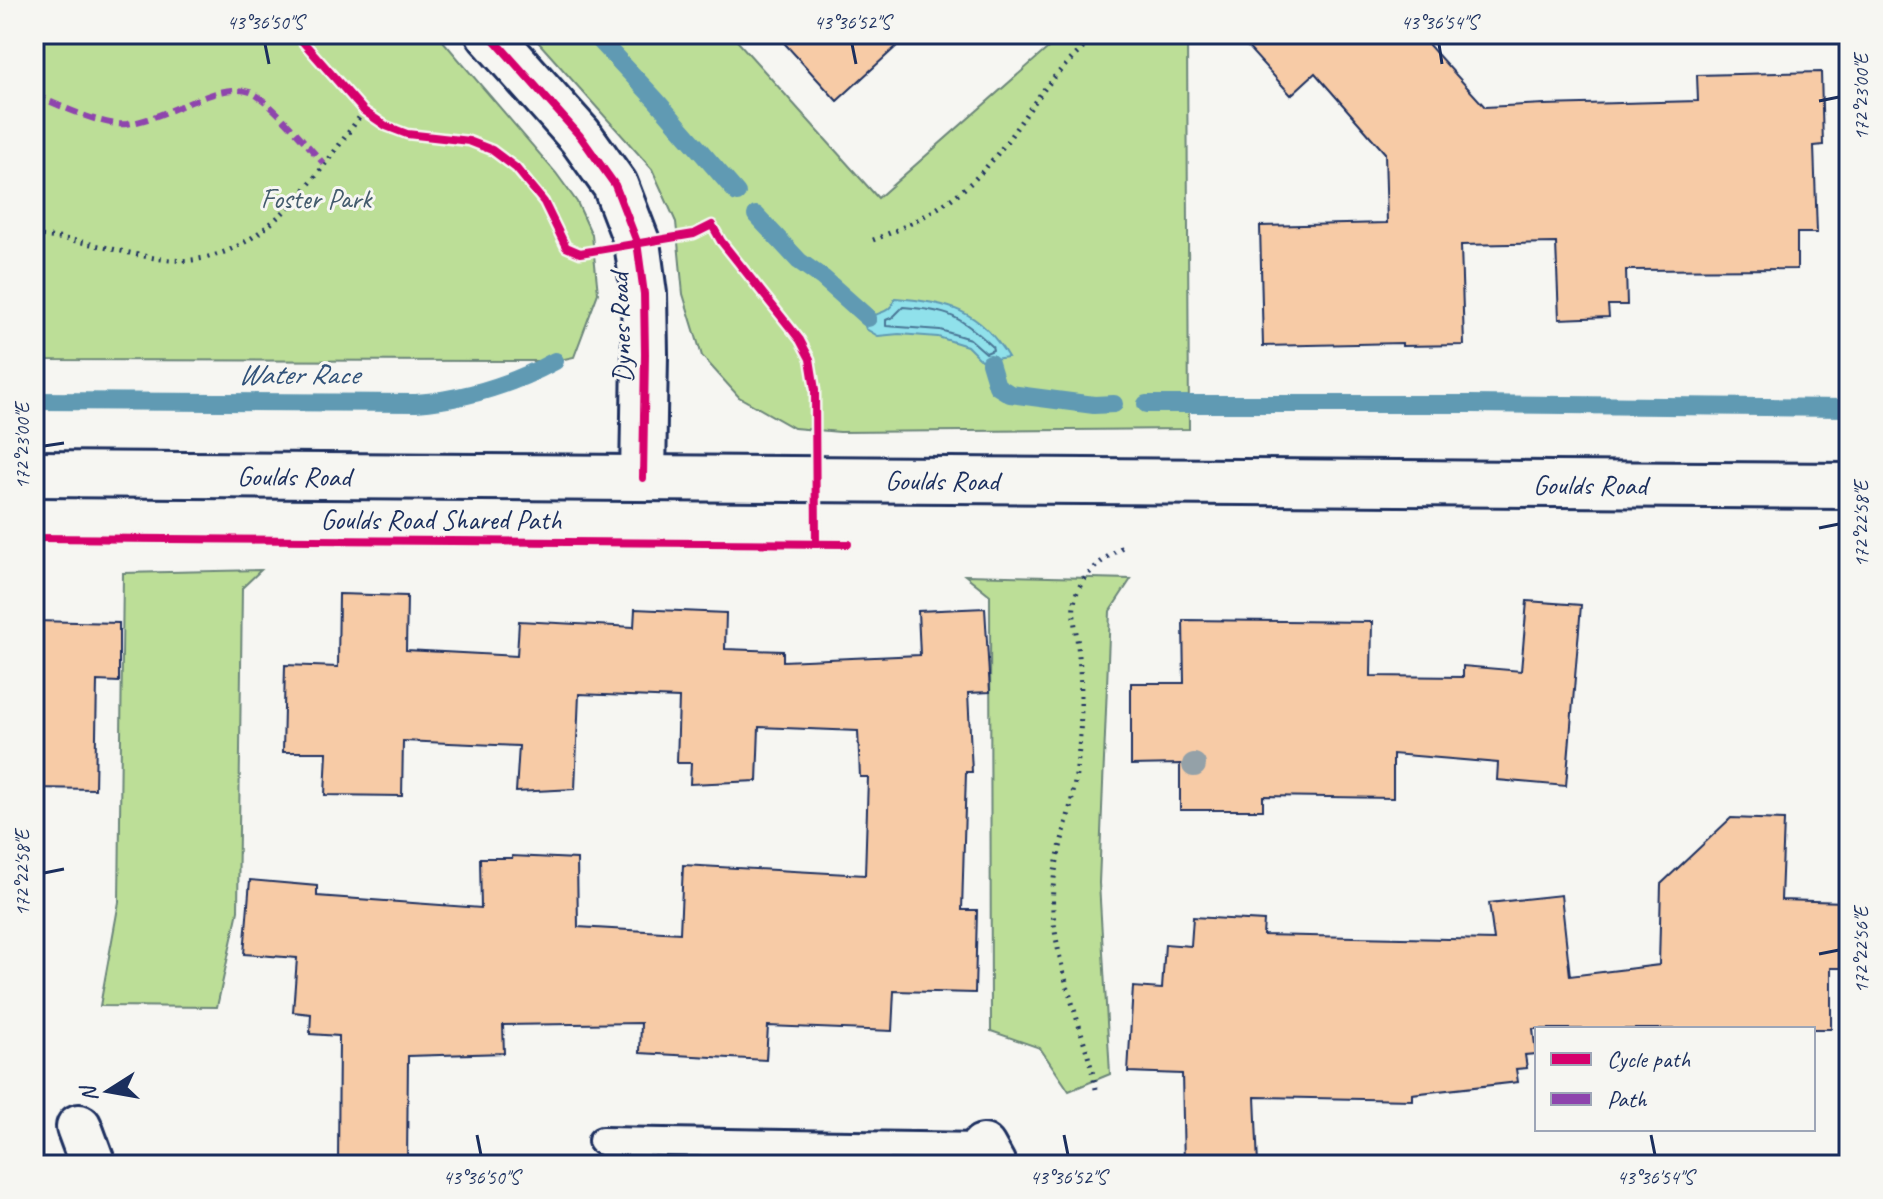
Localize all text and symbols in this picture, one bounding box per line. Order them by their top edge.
text: 43°36'50"S [227,10,308,35]
text: 43°36'52"S [814,10,895,35]
text: 43°36'54"S [1401,10,1482,35]
text: 172°23'00"E [1849,51,1874,140]
park label: Foster Park [261,181,373,216]
street label: Dynes Road [601,268,640,384]
water label: Water Race [238,355,363,393]
text: 172°23'00"E [10,400,35,489]
street label: Goulds Road [237,458,355,494]
street label: Goulds Road [885,463,1003,498]
street label: Goulds Road [1533,467,1651,503]
text: 172°22'58"E [1849,478,1874,567]
street label: Goulds Road Shared Path [320,502,562,537]
text: 172°22'58"E [10,827,35,916]
text: 172°22'56"E [1849,904,1874,993]
legend [1535,1027,1815,1131]
text: Cycle path [1607,1044,1691,1074]
north arrow [68,1051,148,1131]
text: N [74,1082,104,1104]
text: Path [1607,1084,1648,1114]
text: 43°36'50"S [443,1165,524,1190]
text: 43°36'52"S [1030,1165,1111,1190]
text: 43°36'54"S [1617,1165,1698,1190]

